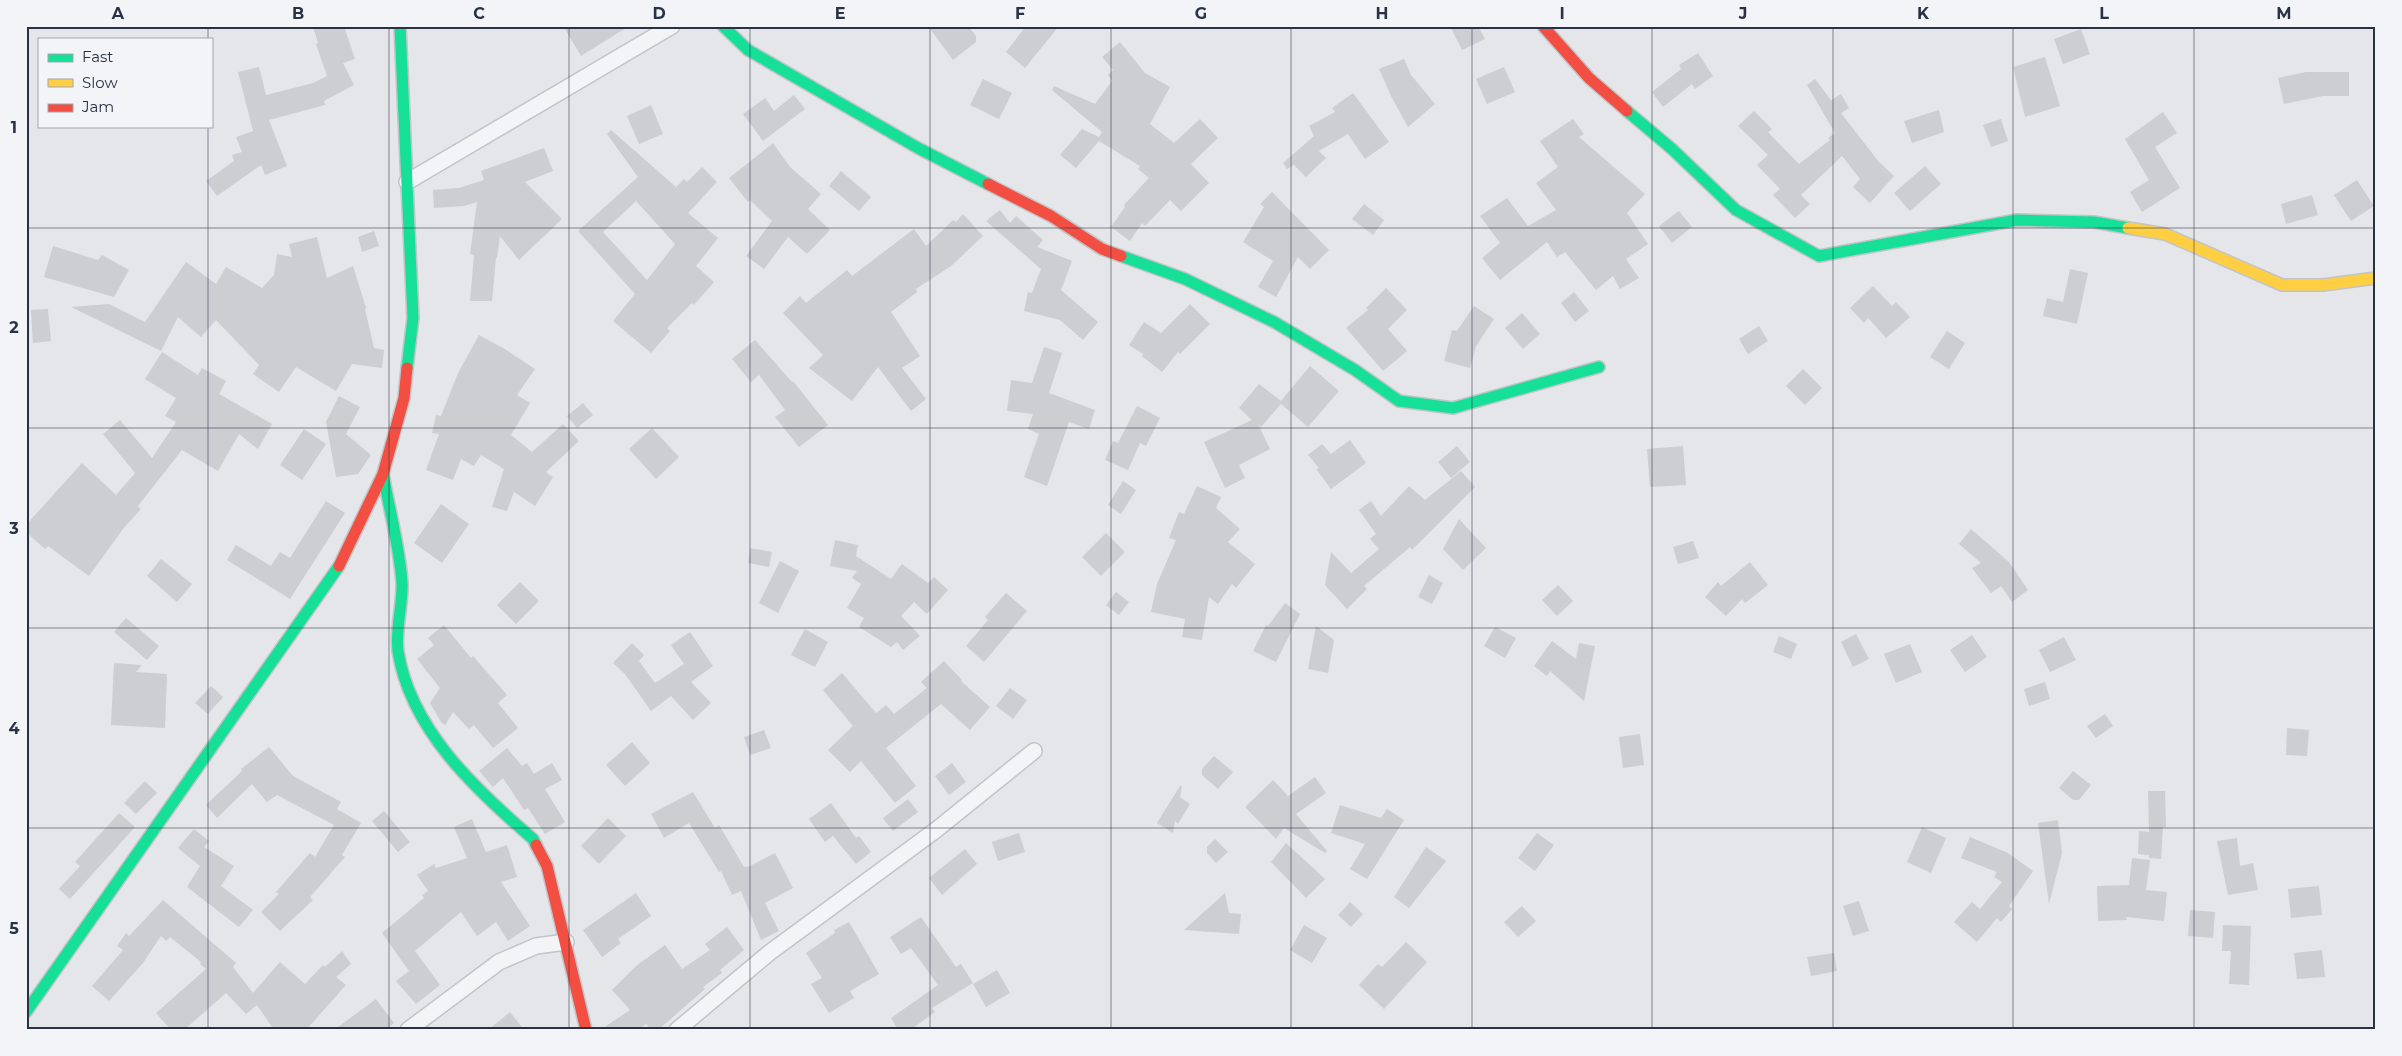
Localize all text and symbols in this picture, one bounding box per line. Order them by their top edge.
text: A [111,4,125,23]
text: B [292,4,304,23]
text: C [473,4,485,23]
text: D [652,4,666,23]
text: E [835,4,845,23]
text: F [1015,4,1025,23]
text: G [1195,4,1207,23]
text: H [1376,4,1388,23]
text: I [1559,4,1565,23]
text: J [1738,4,1747,23]
text: K [1917,4,1930,23]
text: L [2099,4,2109,23]
text: M [2276,4,2292,23]
legend [38,38,212,128]
text: Fast [82,47,113,66]
text: Slow [82,73,118,92]
text: Jam [81,97,114,116]
text: 1 [11,118,17,137]
text: 2 [9,318,19,337]
text: 3 [8,519,19,538]
text: 4 [8,719,20,738]
text: 5 [9,919,19,938]

